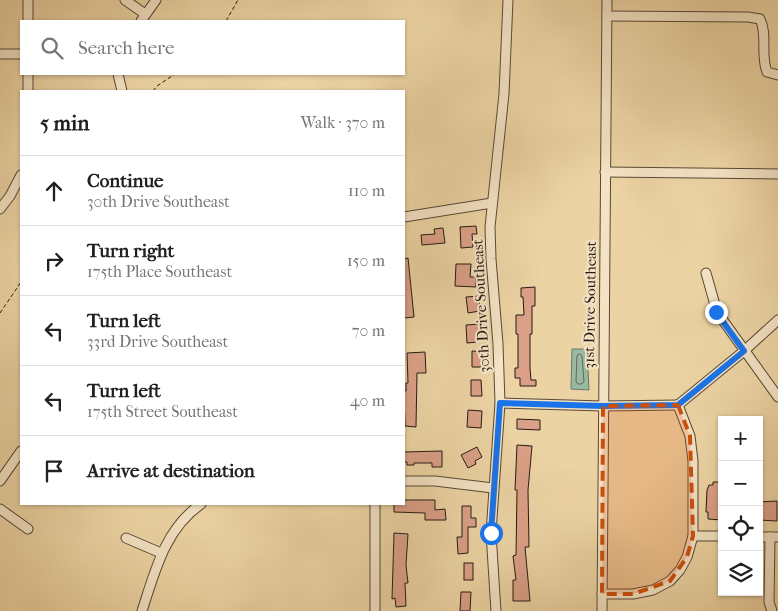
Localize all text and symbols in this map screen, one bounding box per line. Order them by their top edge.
search box [20,20,405,75]
icon: search [38,34,66,62]
text: Search here [78,37,174,59]
text: 5 min [40,111,89,135]
text: Walk · 370 m [300,113,385,132]
text: Continue [87,170,163,192]
icon: ahead [40,177,68,205]
text: 110 m [348,181,385,200]
text: 30th Drive Southeast [87,192,230,211]
street label: 30th Drive Southeast [468,238,493,373]
text: Turn right [87,240,174,262]
street label: 31st Drive Southeast [580,240,600,369]
icon: right [40,247,68,275]
text: 150 m [347,251,385,270]
text: 175th Place Southeast [87,262,232,281]
route end [705,301,728,324]
text: Turn left [87,310,161,332]
icon: left [40,317,68,345]
text: 70 m [352,321,385,340]
text: 33rd Drive Southeast [87,332,228,351]
text: Turn left [87,380,161,402]
icon: left [40,387,68,415]
text: 40 m [350,391,385,410]
text: 175th Street Southeast [87,402,238,421]
map controls [718,416,763,596]
button: + [718,416,763,461]
icon: arrive [40,457,68,485]
text: Arrive at destination [87,460,255,482]
button: − [718,461,763,506]
button: locate [718,506,763,551]
route start [480,522,503,545]
button: layers [718,551,763,596]

